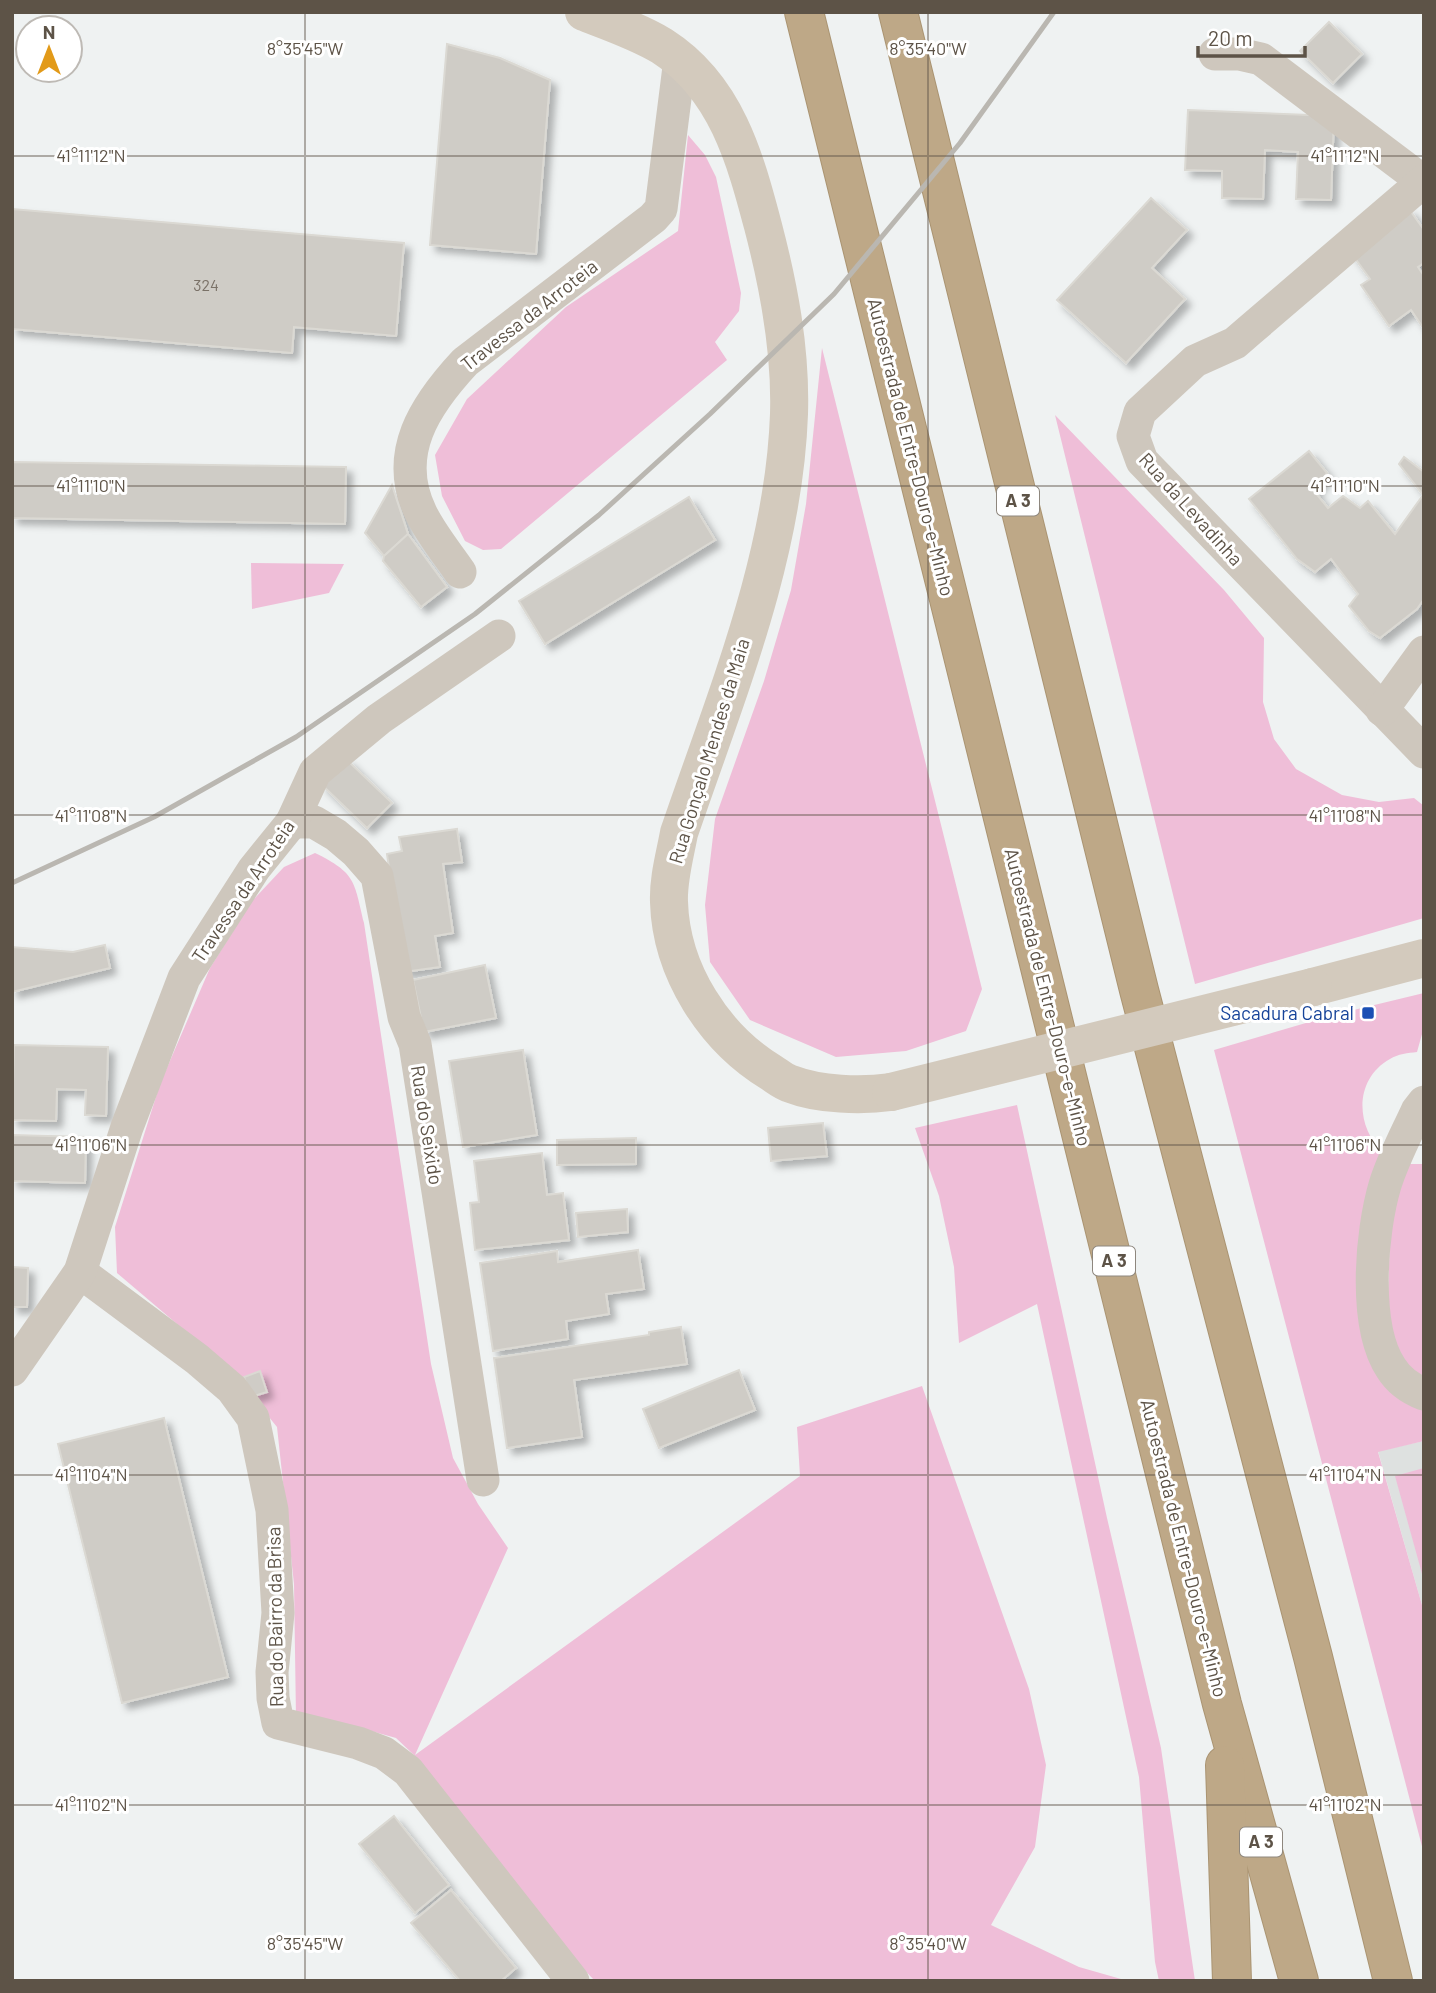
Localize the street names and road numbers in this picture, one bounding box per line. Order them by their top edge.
street label: Travessa da Arroteia [456,254,602,375]
street label: Autoestrada de Entre-Douro-e-Minho [863,296,960,598]
street label: Rua da Levadinha [1135,448,1248,570]
road number: A 3 [997,486,1039,516]
street label: Rua Gonçalo Mendes da Maia [663,635,754,866]
street label: Travessa da Arroteia [186,815,299,966]
street label: Autoestrada de Entre-Douro-e-Minho [1000,846,1097,1148]
street label: Rua do Seixido [407,1064,448,1186]
road number: A 3 [1093,1246,1135,1276]
street label: Autoestrada de Entre-Douro-e-Minho [1136,1397,1233,1699]
street label: Rua do Bairro da Brisa [261,1527,288,1707]
road number: A 3 [1240,1828,1282,1856]

